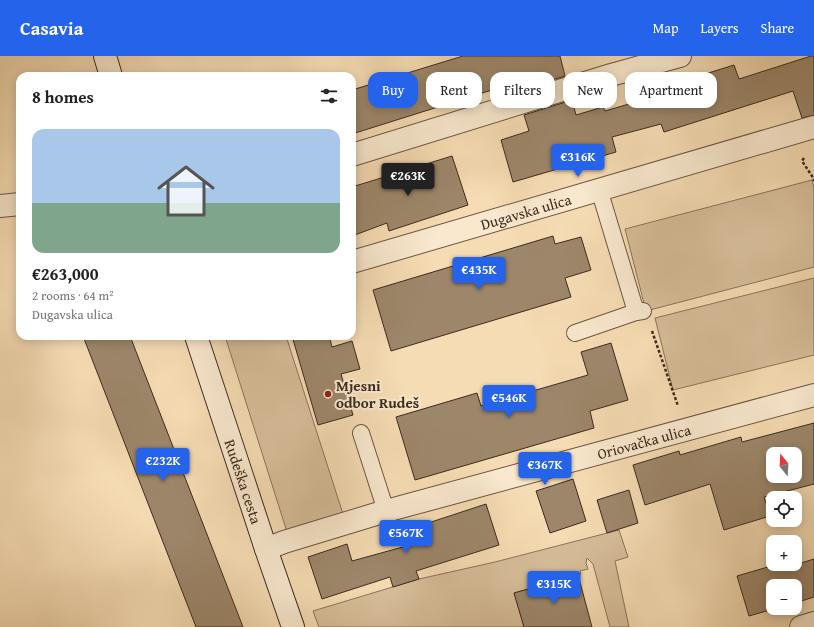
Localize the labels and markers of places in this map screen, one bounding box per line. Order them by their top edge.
pin: €316K [550,144,606,178]
pin: €263K [380,163,436,197]
pin: €435K [451,257,507,291]
place label: Mjesni odbor Rudeš [336,375,419,413]
pin: €546K [481,385,537,419]
marker: Mjesni odbor Rudeš [323,389,333,399]
pin: €232K [135,448,191,482]
pin: €367K [517,452,573,486]
pin: €567K [378,520,434,554]
pin: €315K [526,571,582,605]

